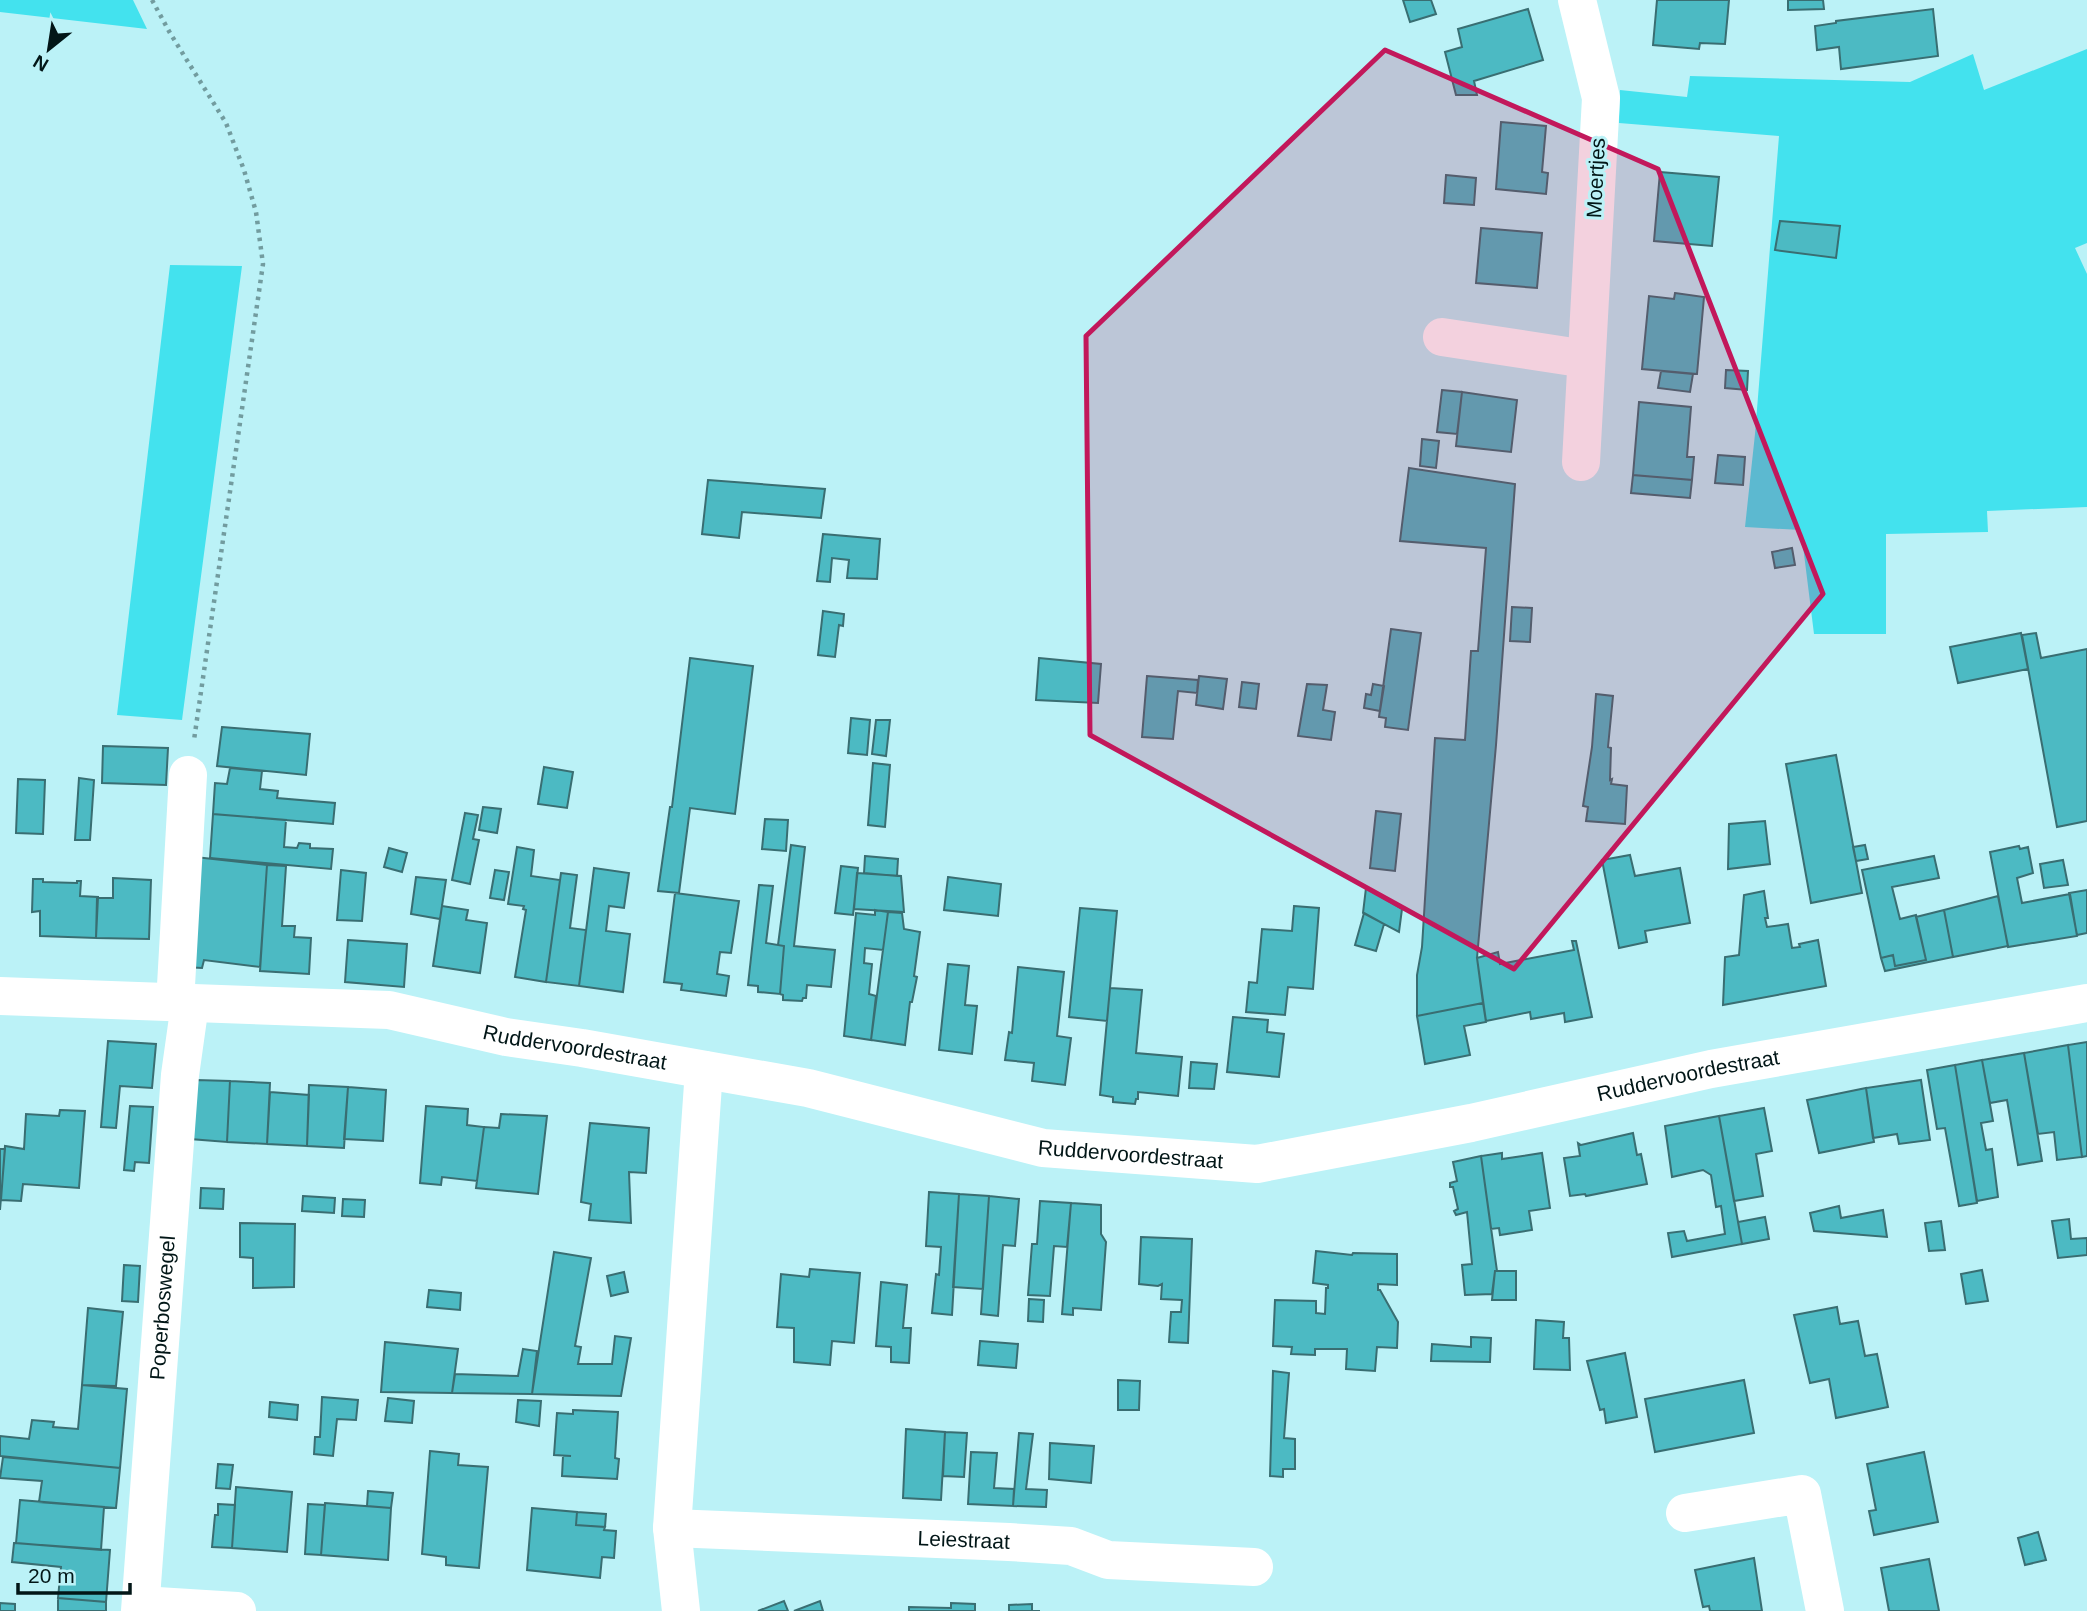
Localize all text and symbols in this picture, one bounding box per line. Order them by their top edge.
north arrow [14,14,84,84]
text: N [30,51,52,76]
street label: Moertjes [1582,137,1609,219]
street label: Ruddervoordestraat [481,1020,669,1074]
street label: Ruddervoordestraat [1595,1045,1781,1105]
street label: Ruddervoordestraat [1037,1136,1224,1172]
street label: Poperboswegel [145,1235,179,1381]
street label: Leiestraat [917,1526,1011,1553]
scale bar [18,1552,130,1596]
text: 20 m [28,1564,75,1587]

